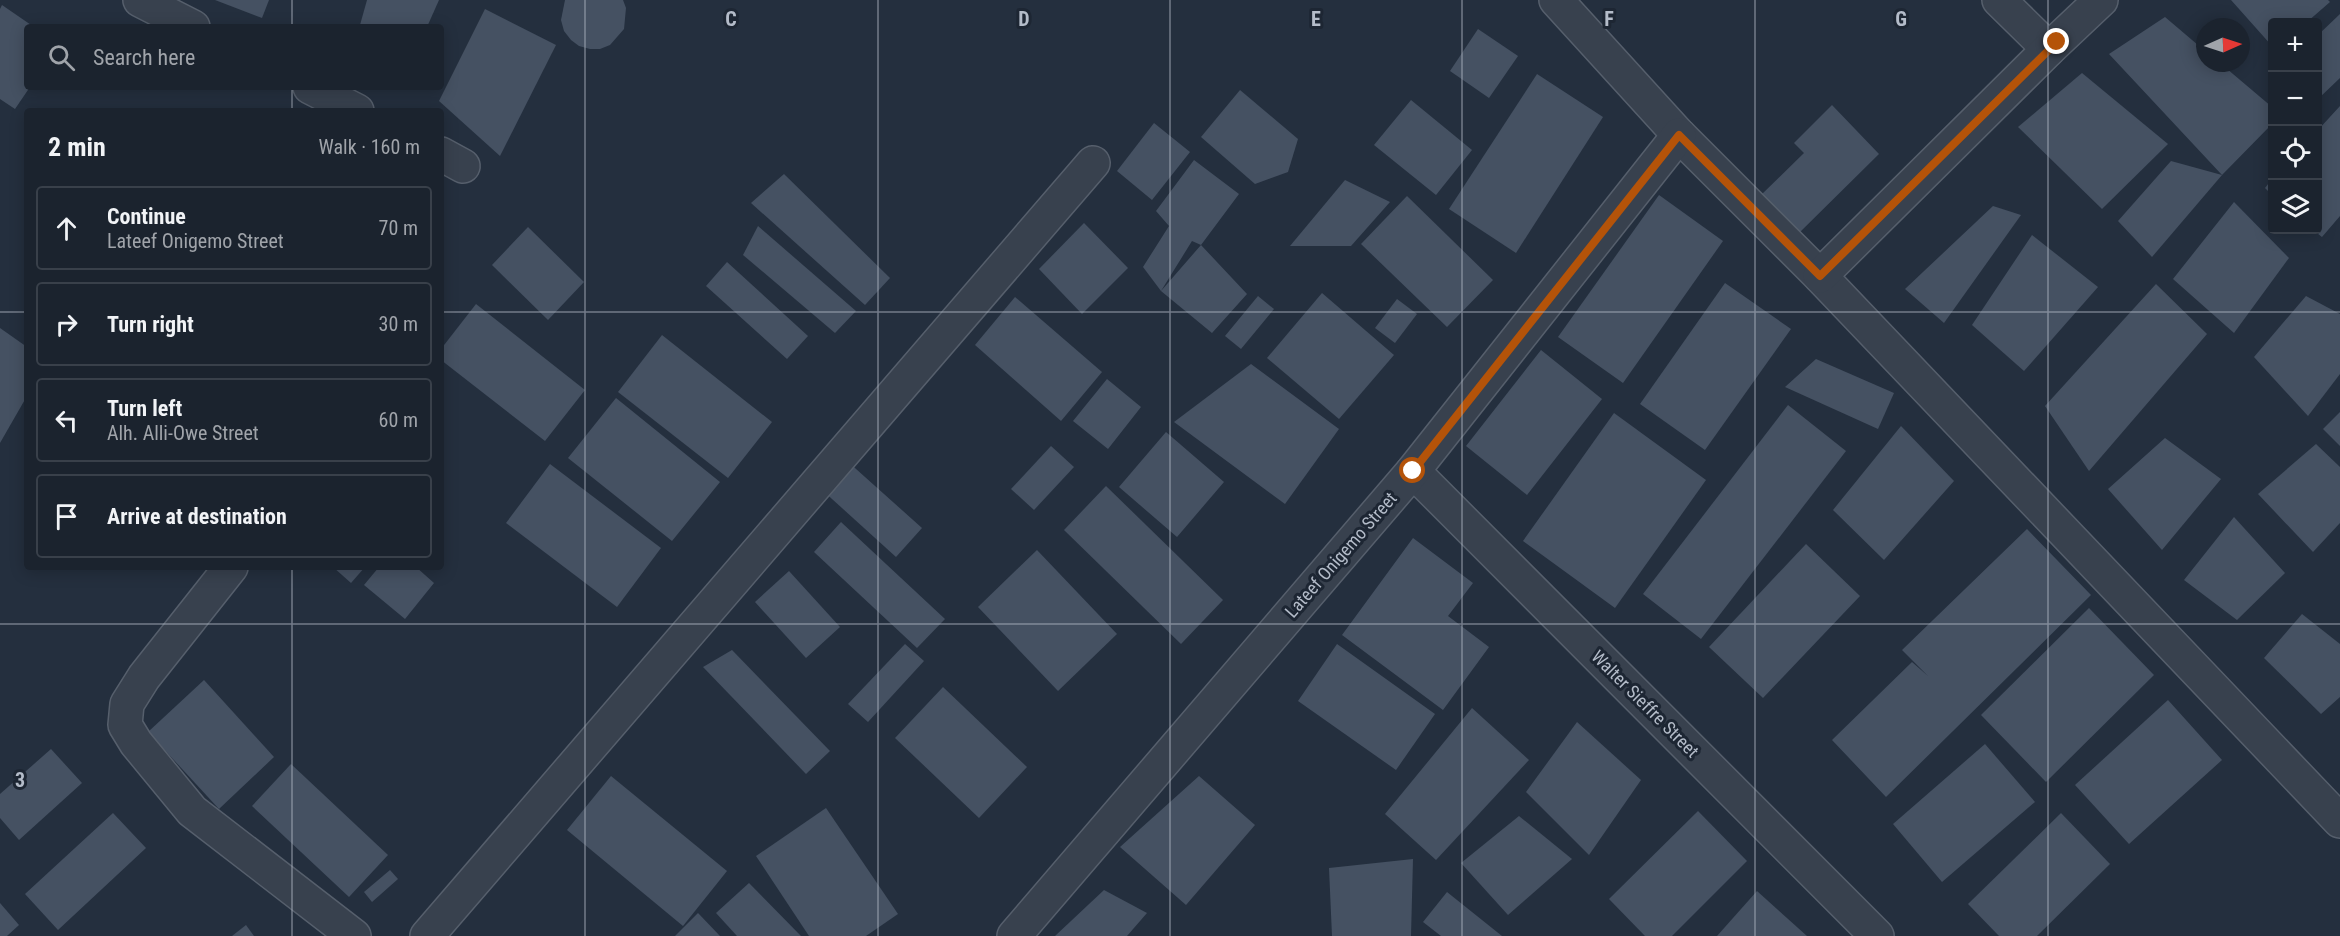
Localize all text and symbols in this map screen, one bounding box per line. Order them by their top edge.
text: C [725,7,737,31]
text: D [1018,7,1030,31]
text: E [1311,7,1321,31]
text: F [1604,7,1614,31]
text: G [1895,7,1907,31]
north arrow [2196,18,2250,72]
map controls [2268,18,2322,234]
button: + [2268,18,2322,72]
search box [24,24,444,90]
route end [2043,28,2069,54]
icon: search [45,41,78,74]
text: Search here [93,45,195,70]
button: − [2268,72,2322,126]
button: locate [2268,126,2322,180]
text: 2 min [48,132,106,162]
text: Walk · 160 m [319,135,420,159]
button: layers [2268,180,2322,234]
text: Continue [107,204,186,229]
icon: ahead [50,212,83,245]
text: 70 m [379,216,418,240]
text: Lateef Onigemo Street [107,229,284,253]
icon: right [50,308,83,341]
text: Turn right [107,312,194,337]
text: 30 m [379,312,418,336]
text: Turn left [107,396,182,421]
icon: left [50,404,83,437]
text: 60 m [379,408,418,432]
text: Alh. Alli-Owe Street [107,421,259,445]
route start [1399,457,1425,483]
street label: Lateef Onigemo Street [1281,488,1401,622]
icon: arrive [50,500,83,533]
text: Arrive at destination [107,504,287,529]
street label: Walter Sieffre Street [1587,646,1703,762]
text: 3 [15,768,25,792]

